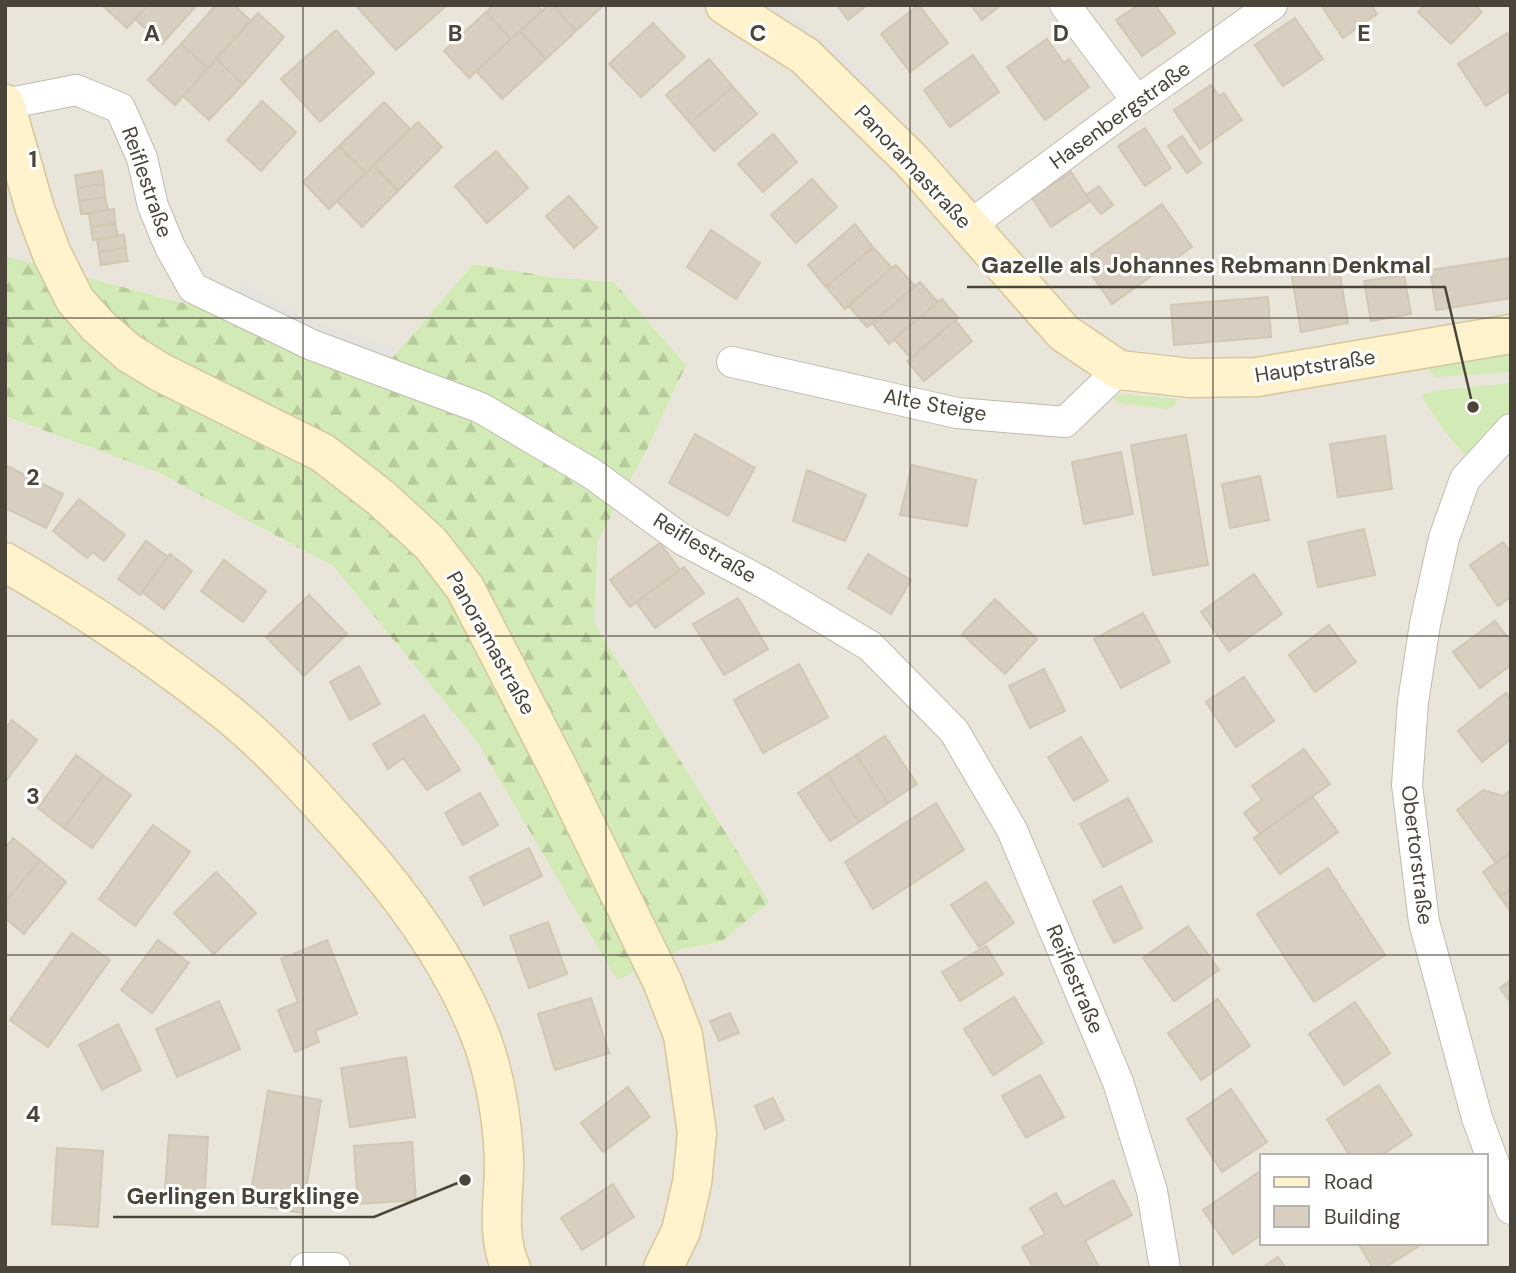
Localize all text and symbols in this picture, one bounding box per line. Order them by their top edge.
text: A [144,18,160,48]
text: B [448,18,462,48]
text: C [750,18,766,48]
text: D [1053,18,1069,48]
text: E [1357,18,1371,48]
street label: Hasenbergstraße [1044,54,1196,176]
street label: Panoramastraße [848,99,978,235]
street label: Reiflestraße [115,123,179,241]
text: 1 [29,144,37,174]
callout: Gazelle als Johannes Rebmann Denkmal [967,243,1445,287]
text: Gazelle als Johannes Rebmann Denkmal [981,250,1431,280]
street label: Hauptstraße [1253,343,1377,389]
street label: Alte Steige [881,382,989,428]
text: 2 [26,462,40,492]
street label: Reiflestraße [648,506,762,590]
street label: Panoramastraße [440,566,542,720]
text: 3 [26,781,40,811]
street label: Obertorstraße [1395,784,1439,926]
street label: Reiflestraße [1040,920,1110,1038]
text: 4 [26,1099,41,1129]
legend [1260,1154,1488,1245]
text: Road [1324,1168,1373,1196]
callout: Gerlingen Burgklinge [113,1173,374,1217]
text: Gerlingen Burgklinge [126,1181,360,1211]
text: Building [1324,1203,1401,1231]

